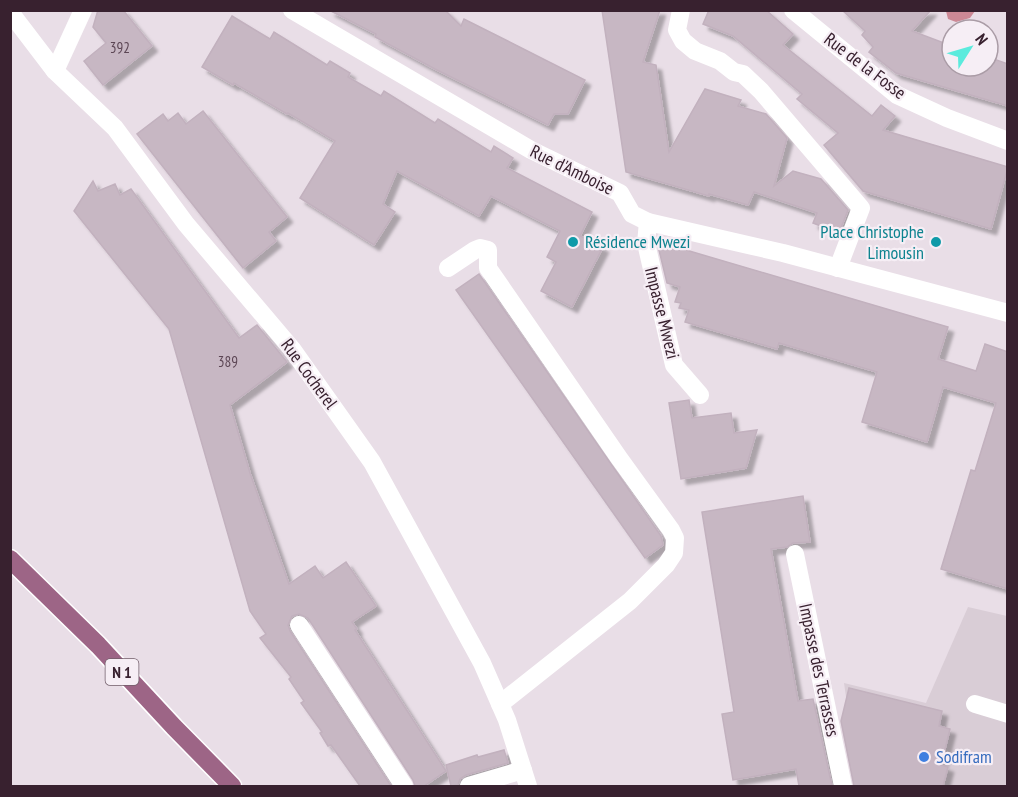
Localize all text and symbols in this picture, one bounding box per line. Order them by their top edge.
north arrow [940,18,1000,78]
street label: Rue de la Fosse [820,27,911,104]
text: N [971,30,993,48]
house number: 392 [110,38,130,57]
street label: Rue d'Amboise [527,139,618,200]
place label: Place Christophe Limousin [820,220,924,264]
place label: Résidence Mwezi [585,230,690,253]
marker: Résidence Mwezi [566,235,580,249]
marker: Place Christophe Limousin [929,235,943,249]
street label: Impasse Mwezi [640,265,685,361]
street label: Rue Cocherel [276,334,343,414]
house number: 389 [218,352,238,371]
street label: Impasse des Terrasses [794,601,845,739]
road number: N 1 [106,659,138,685]
place label: Sodifram [936,745,992,768]
marker: Sodifram [917,750,931,764]

